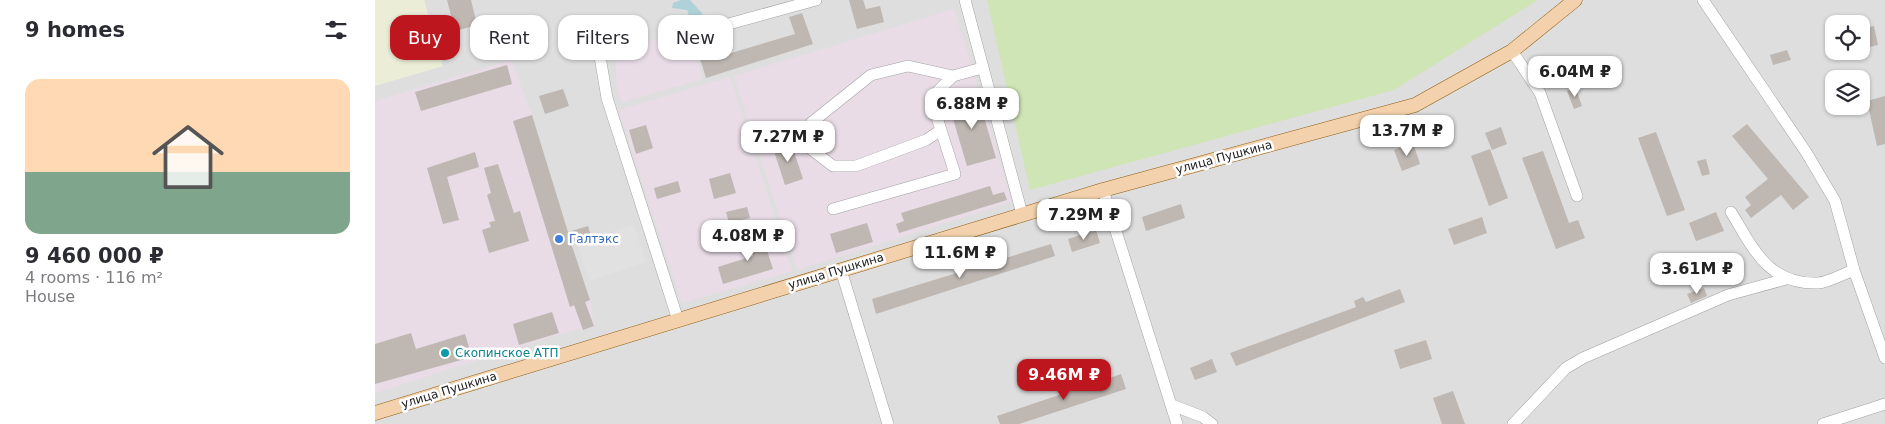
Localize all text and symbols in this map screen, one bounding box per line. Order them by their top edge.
chip: Buy [390,15,460,60]
chip: Rent [470,15,548,60]
chip: Filters [558,15,648,60]
chip: New [658,15,733,60]
map controls [1825,15,1870,115]
button: locate [1825,15,1870,60]
icon: filters [322,16,350,44]
text: 9 homes [25,18,125,42]
pin: 6.04M ₽ [1529,56,1621,98]
text: 6.04M ₽ [1539,62,1611,81]
button: layers [1825,70,1870,115]
pin: 6.88M ₽ [926,88,1018,130]
text: 6.88M ₽ [936,94,1008,113]
icon: home [143,112,233,202]
pin: 13.7M ₽ [1361,114,1453,157]
pin: 7.27M ₽ [742,120,834,163]
text: 13.7M ₽ [1371,121,1443,140]
text: 7.27M ₽ [752,127,824,146]
street label: улица Пушкина [1174,137,1274,177]
pin: 7.29M ₽ [1038,198,1130,241]
text: 7.29M ₽ [1048,205,1120,224]
pin: 4.08M ₽ [702,220,794,262]
text: 4.08M ₽ [712,226,784,245]
place label: Галтэкс [569,232,619,246]
marker: Галтэкс [553,233,565,245]
pin: 11.6M ₽ [914,236,1006,279]
text: 11.6M ₽ [924,243,996,262]
text: 9 460 000 ₽ [25,244,164,268]
street label: улица Пушкина [786,250,886,292]
pin: 3.61M ₽ [1651,252,1743,295]
text: 3.61M ₽ [1661,259,1733,278]
text: 4 rooms · 116 m² [25,268,163,287]
text: House [25,287,75,306]
place label: Скопинское АТП [455,346,558,360]
marker: Скопинское АТП [439,347,451,359]
pin: 9.46M ₽ [1018,358,1110,401]
text: 9.46M ₽ [1028,365,1100,384]
street label: улица Пушкина [399,369,499,411]

